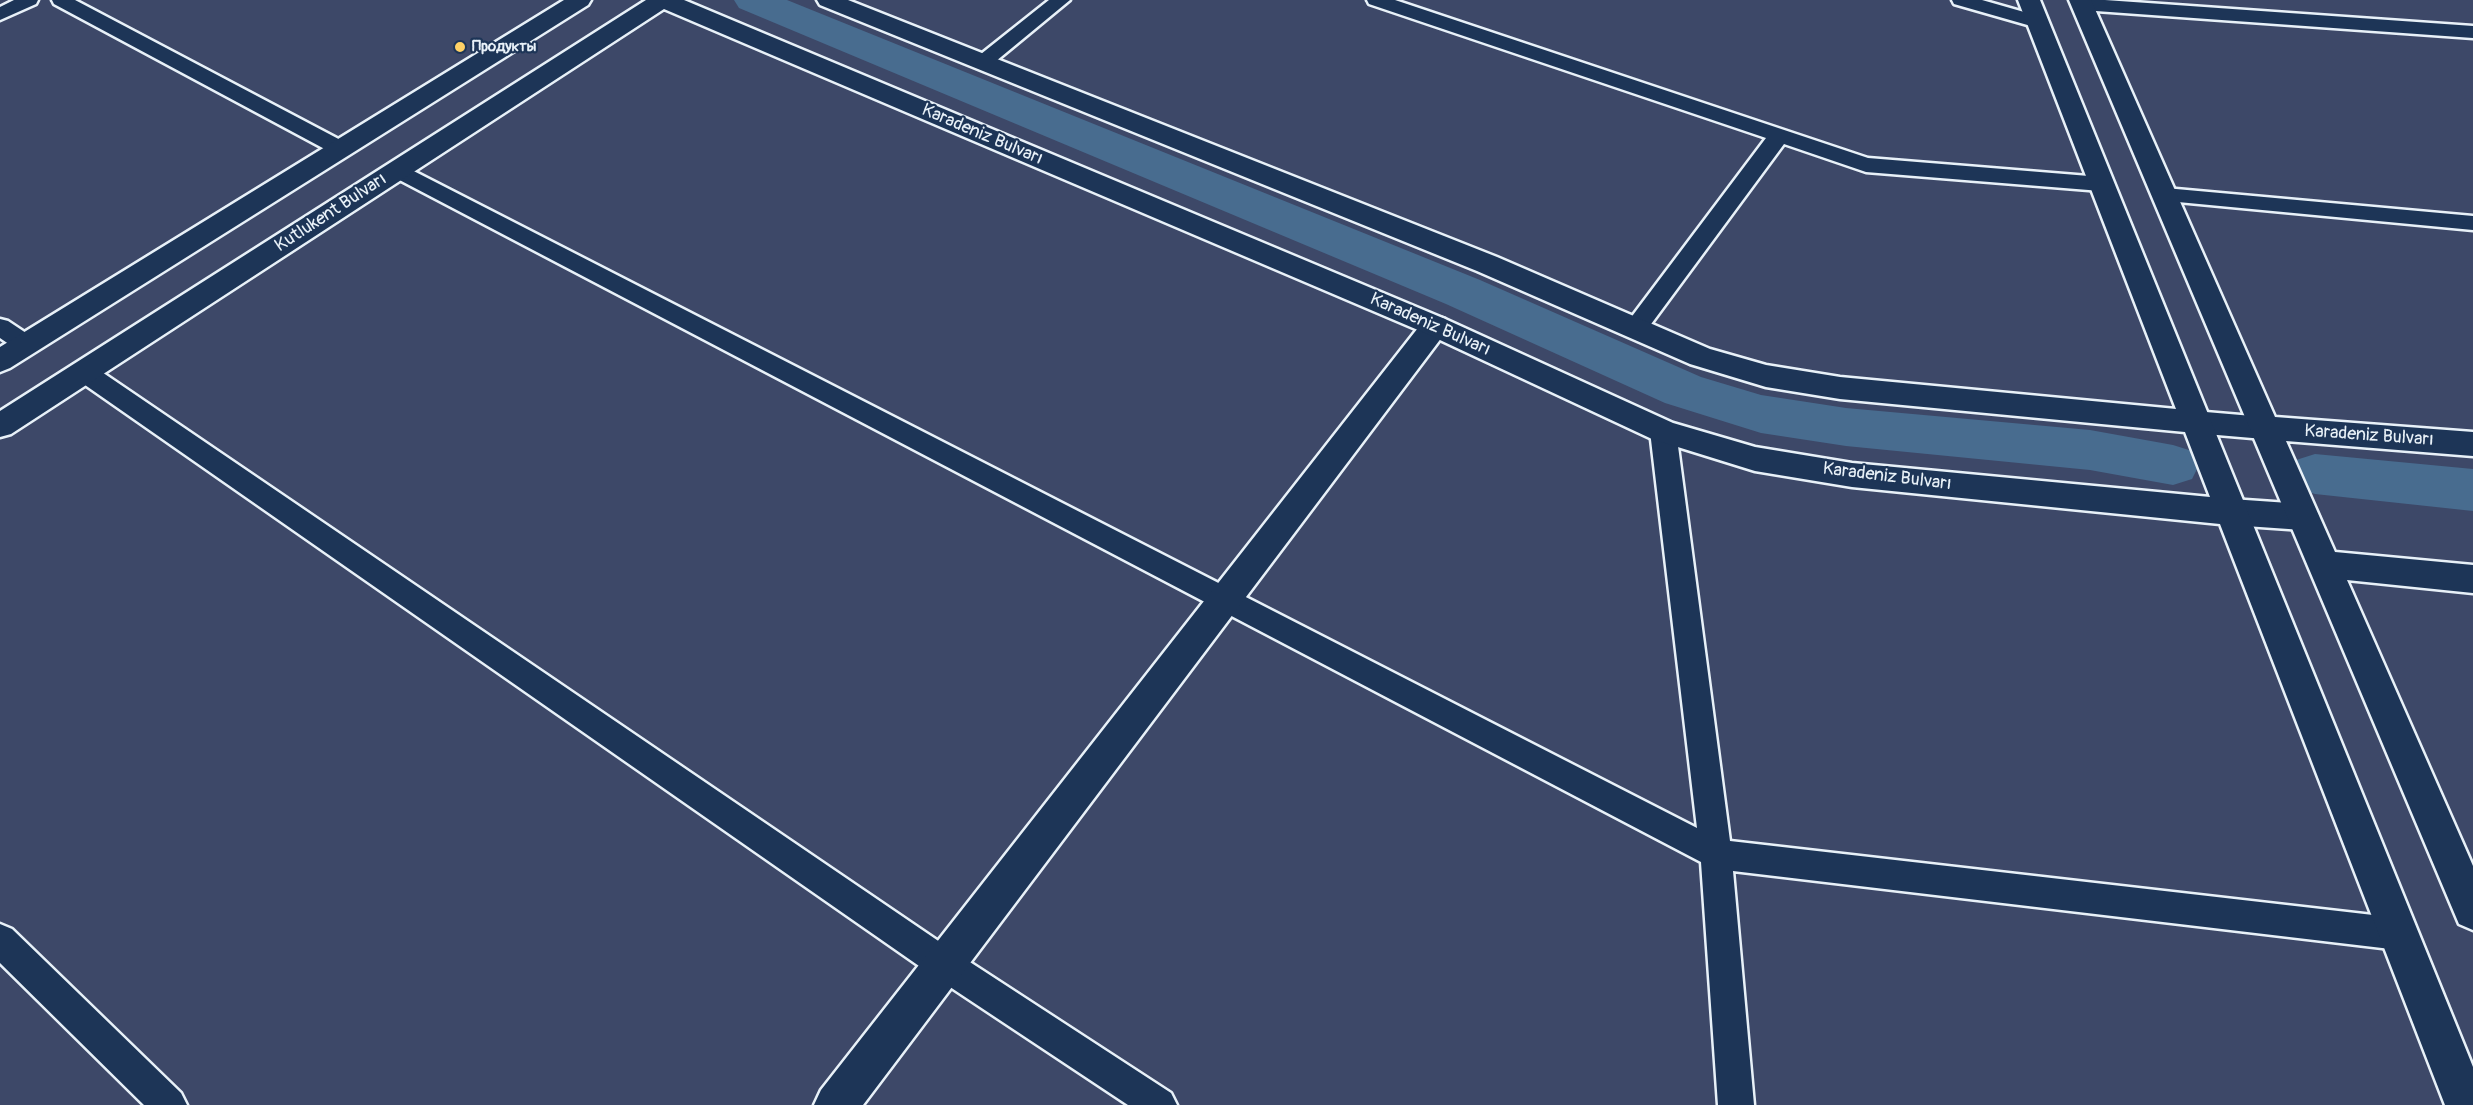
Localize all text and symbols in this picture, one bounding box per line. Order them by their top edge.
place label: Продукты [472,38,536,56]
marker: Продукты [453,40,467,54]
street label: Karadeniz Bulvarı [918,100,1046,170]
street label: Kutlukent Bulvarı [271,169,391,257]
street label: Karadeniz Bulvarı [1366,289,1494,361]
street label: Karadeniz Bulvarı [2304,421,2434,451]
street label: Karadeniz Bulvarı [1821,458,1953,496]

